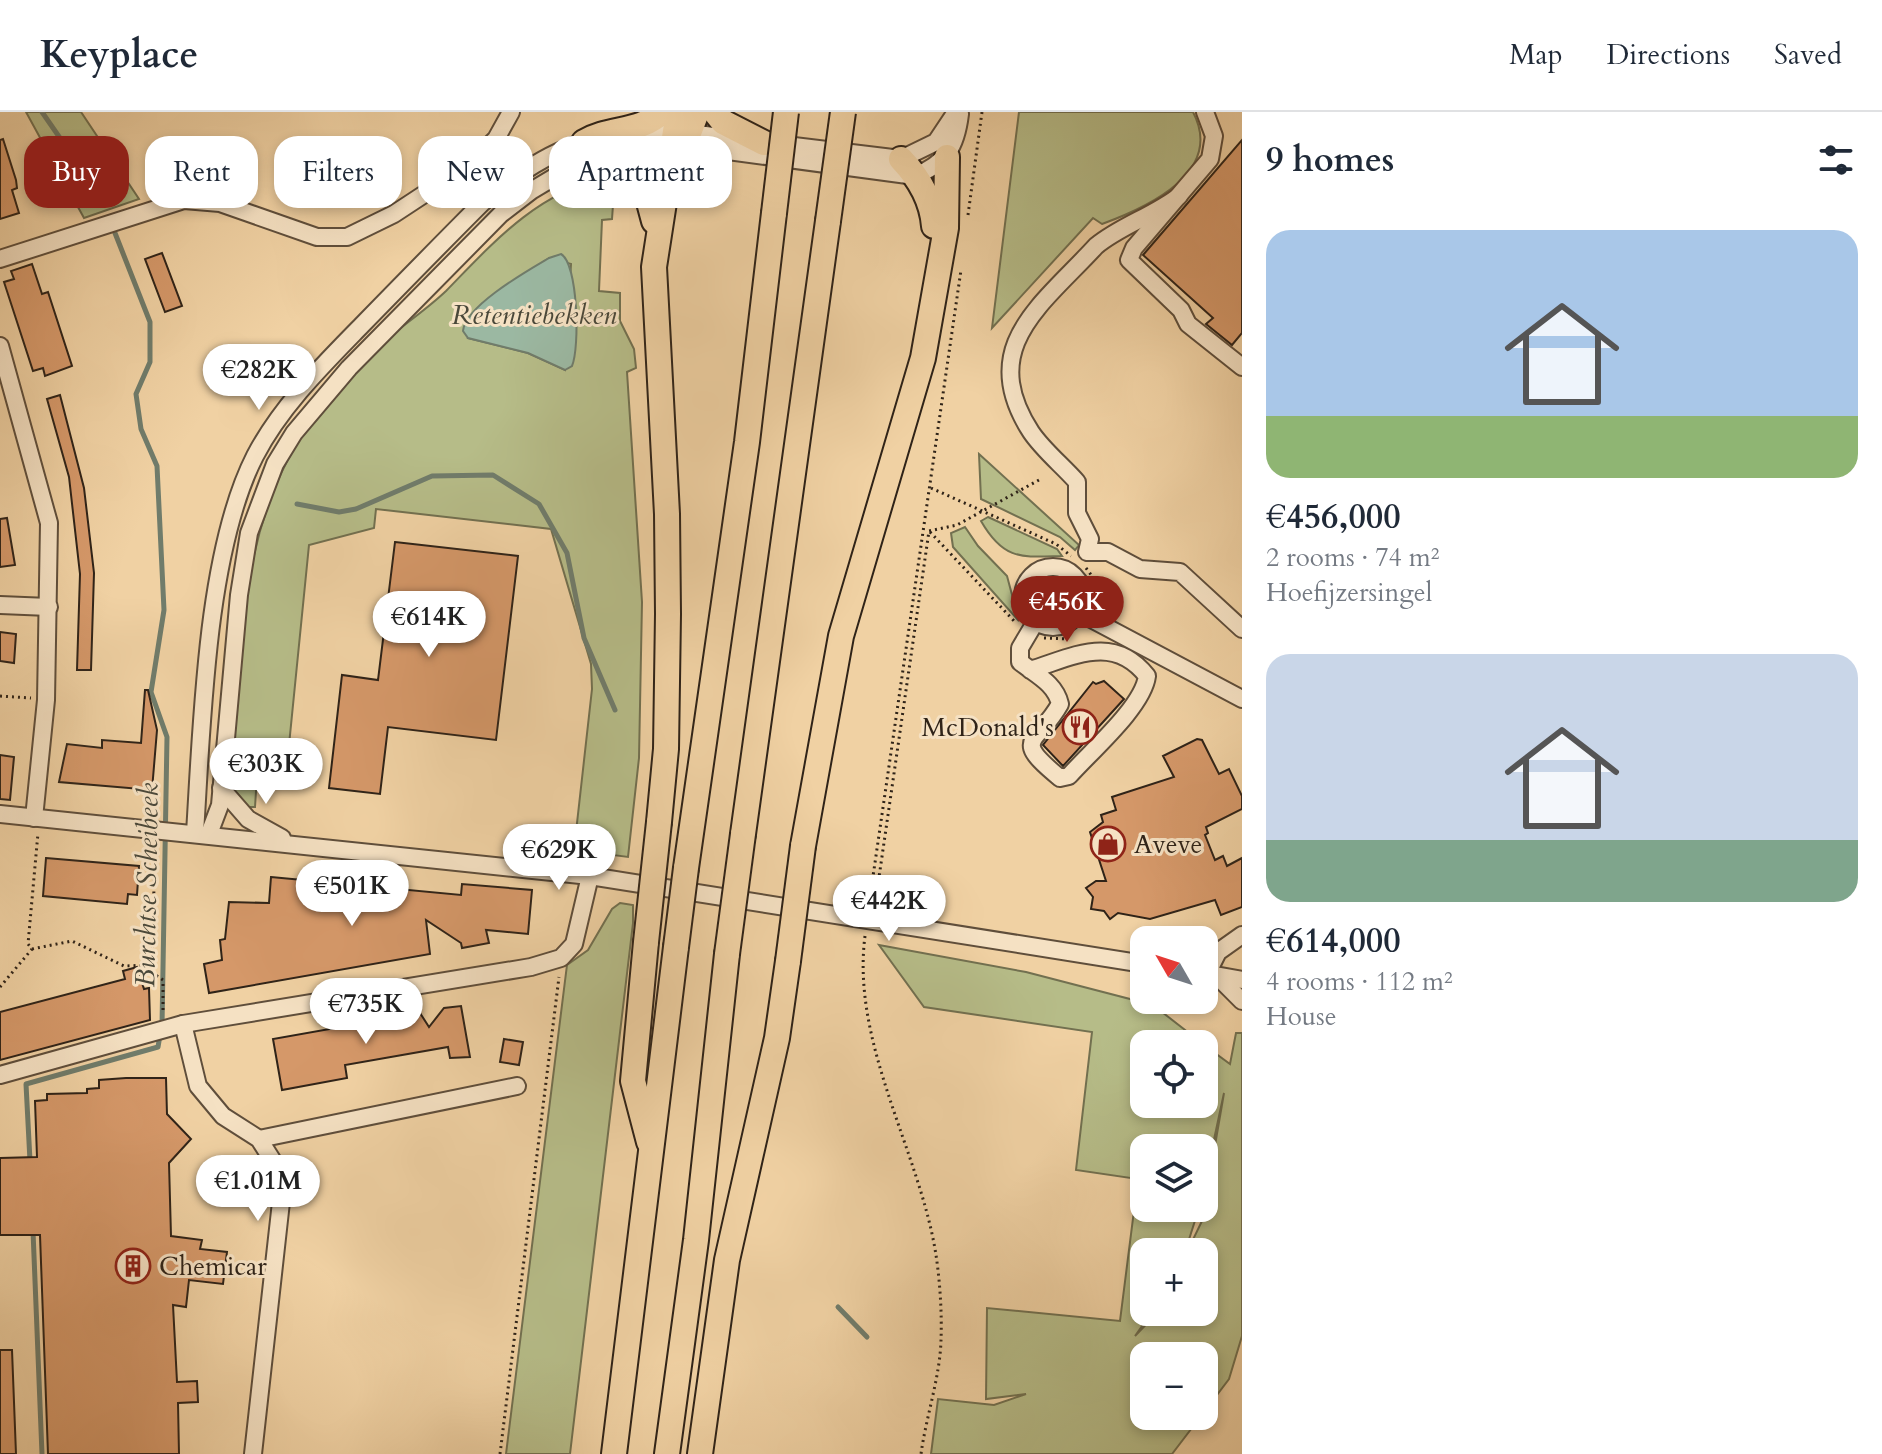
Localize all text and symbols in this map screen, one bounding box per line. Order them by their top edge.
text: Keyplace [40,29,198,81]
text: Map [1509,36,1563,74]
text: Directions [1607,36,1730,74]
text: Saved [1774,36,1842,74]
chip: Buy [24,136,129,208]
chip: Rent [145,136,258,208]
chip: Filters [274,136,402,208]
chip: New [418,136,533,208]
chip: Apartment [549,136,732,208]
text: 9 homes [1266,137,1394,183]
icon: filters [1814,138,1858,182]
icon: home [1490,282,1634,426]
water label: Retentiebekken [451,296,617,334]
pin: €282K [203,344,315,412]
text: €282K [221,352,297,387]
text: €456,000 [1266,494,1401,540]
text: 2 rooms · 74 m² [1266,540,1439,575]
text: Hoefijzersingel [1266,575,1432,610]
pin: €456K [1011,576,1123,644]
text: €456K [1029,584,1105,619]
pin: €614K [373,591,485,659]
text: €614K [391,599,467,634]
icon: home [1490,706,1634,850]
restaurant icon: McDonald's [1061,708,1099,746]
place label: McDonald's [921,710,1054,745]
pin: €303K [210,738,322,806]
text: €303K [228,746,304,781]
water label: Burchtse Scheibeek [126,782,168,988]
pin: €629K [503,824,615,892]
shop icon: Aveve [1089,825,1127,863]
place label: Aveve [1134,827,1202,862]
text: €629K [521,832,597,867]
pin: €501K [296,860,408,928]
text: €501K [314,868,390,903]
pin: €442K [833,875,945,943]
text: €442K [851,883,927,918]
text: €614,000 [1266,918,1401,964]
north arrow [1130,926,1218,1014]
map controls [1130,926,1218,1430]
text: 4 rooms · 112 m² [1266,964,1453,999]
pin: €735K [310,978,422,1046]
text: €735K [328,986,404,1021]
text: House [1266,999,1337,1034]
button: locate [1130,1030,1218,1118]
button: layers [1130,1134,1218,1222]
pin: €1.01M [193,1155,323,1223]
text: €1.01M [214,1163,302,1198]
button: + [1130,1238,1218,1326]
building icon: Chemicar [114,1247,152,1285]
place label: Chemicar [159,1249,267,1284]
button: − [1130,1342,1218,1430]

